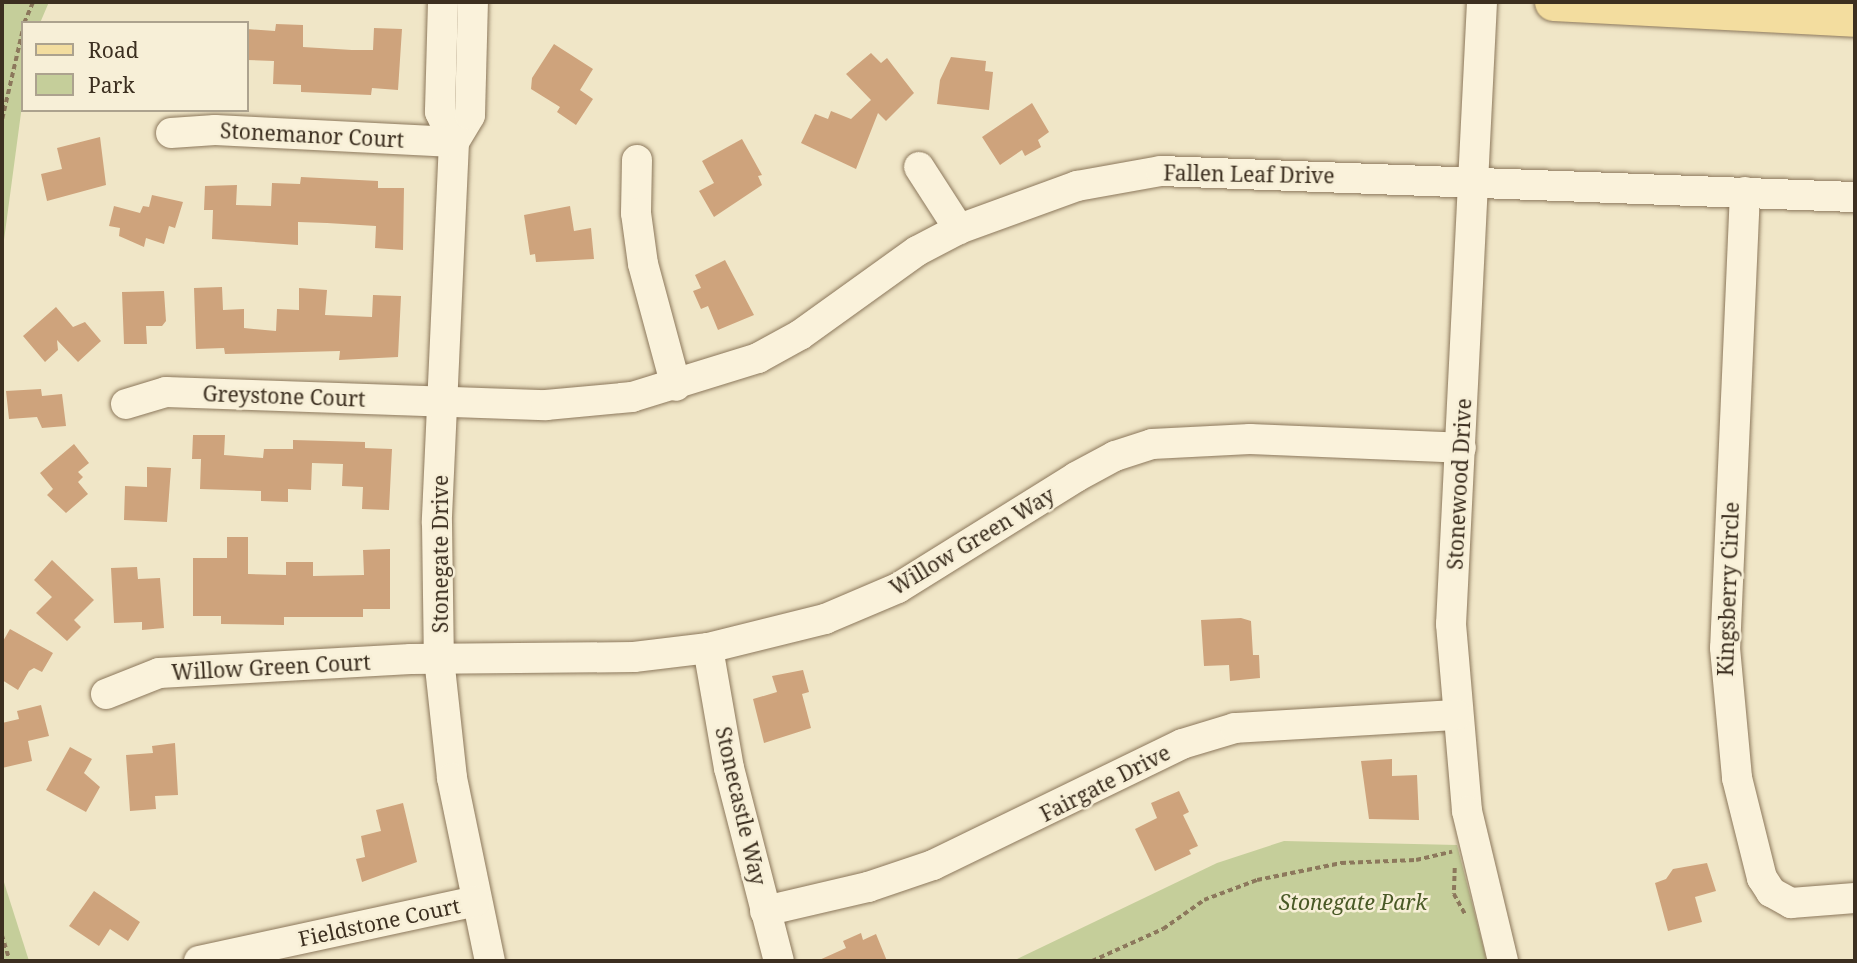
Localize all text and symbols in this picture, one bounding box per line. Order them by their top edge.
legend [21,21,248,112]
text: Road [88,36,139,64]
text: Park [88,71,135,99]
street label: Stonemanor Court [219,118,405,152]
street label: Fallen Leaf Drive [1163,160,1335,188]
street label: Greystone Court [202,381,366,411]
street label: Stonewood Drive [1442,398,1476,570]
street label: Stonegate Drive [427,475,453,633]
street label: Willow Green Way [885,482,1059,600]
street label: Kingsberry Circle [1712,501,1744,677]
street label: Willow Green Court [171,649,371,685]
street label: Stonecastle Way [711,724,771,888]
street label: Fairgate Drive [1036,739,1174,827]
park label: Stonegate Park [1279,889,1427,915]
street label: Fieldstone Court [296,893,462,951]

